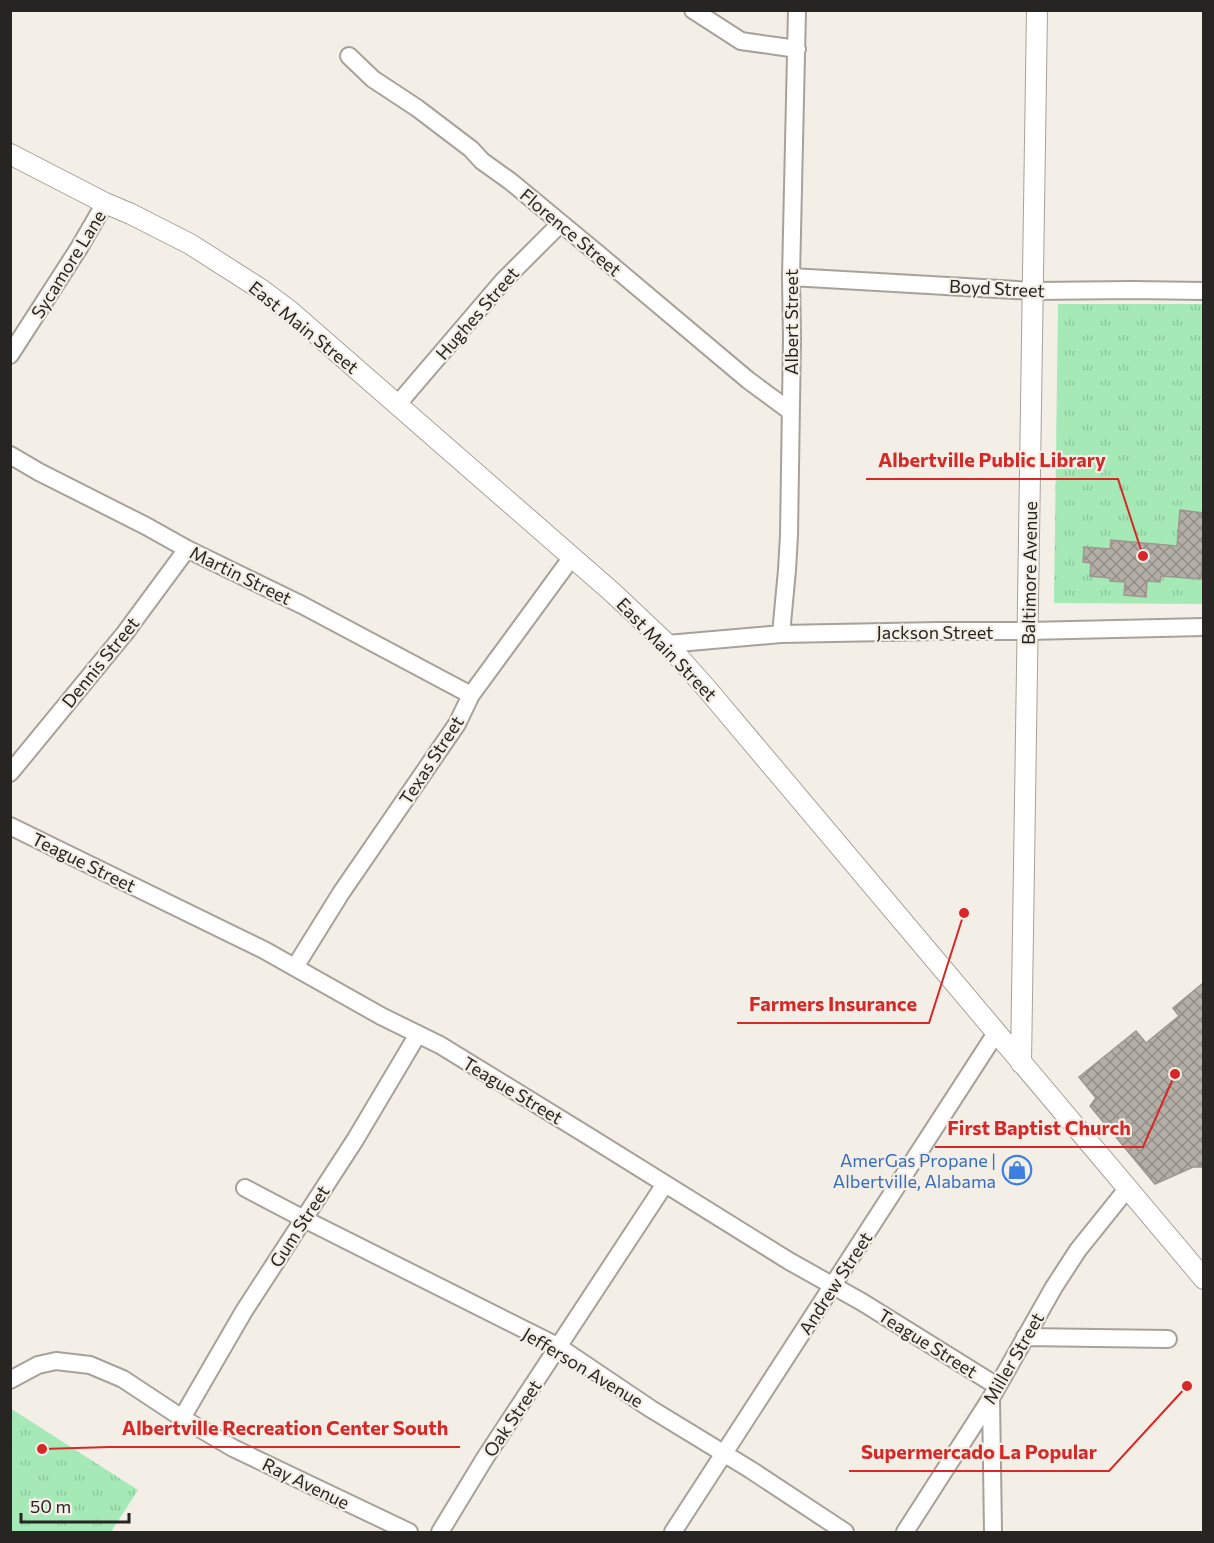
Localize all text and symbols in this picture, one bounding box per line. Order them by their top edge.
street label: Florence Street [516,183,626,281]
street label: Sycamore Lane [26,206,110,322]
street label: Hughes Street [431,262,523,364]
street label: Albert Street [780,269,802,375]
street label: Boyd Street [949,275,1045,301]
street label: East Main Street [245,276,363,378]
callout: Albertville Public Library [866,441,1118,479]
text: Albertville Public Library [878,447,1106,471]
street label: Baltimore Avenue [1017,501,1041,645]
street label: Martin Street [187,541,295,609]
street label: East Main Street [612,593,722,705]
street label: Dennis Street [57,612,143,712]
street label: Jackson Street [877,621,993,643]
street label: Texas Street [394,712,468,808]
street label: Teague Street [29,827,139,897]
callout: Farmers Insurance [737,985,929,1023]
text: Farmers Insurance [749,991,917,1015]
street label: Teague Street [459,1052,567,1128]
callout: First Baptist Church [935,1109,1143,1147]
text: First Baptist Church [947,1115,1131,1139]
place label: AmerGas Propane | Albertville, Alabama [833,1149,996,1192]
shop icon: AmerGas Propane | Albertville, Alabama [1001,1154,1033,1186]
street label: Gum Street [264,1181,334,1271]
street label: Andrew Street [794,1228,876,1338]
street label: Teague Street [874,1304,982,1382]
street label: Miller Street [978,1308,1048,1408]
street label: Jefferson Avenue [519,1322,647,1412]
street label: Oak Street [478,1375,546,1461]
callout: Albertville Recreation Center South [110,1409,460,1447]
text: Albertville Recreation Center South [122,1415,448,1439]
callout: Supermercado La Popular [849,1433,1109,1471]
text: Supermercado La Popular [861,1439,1097,1463]
street label: Ray Avenue [259,1453,353,1513]
scale bar [21,1486,129,1524]
text: 50 m [30,1495,71,1517]

